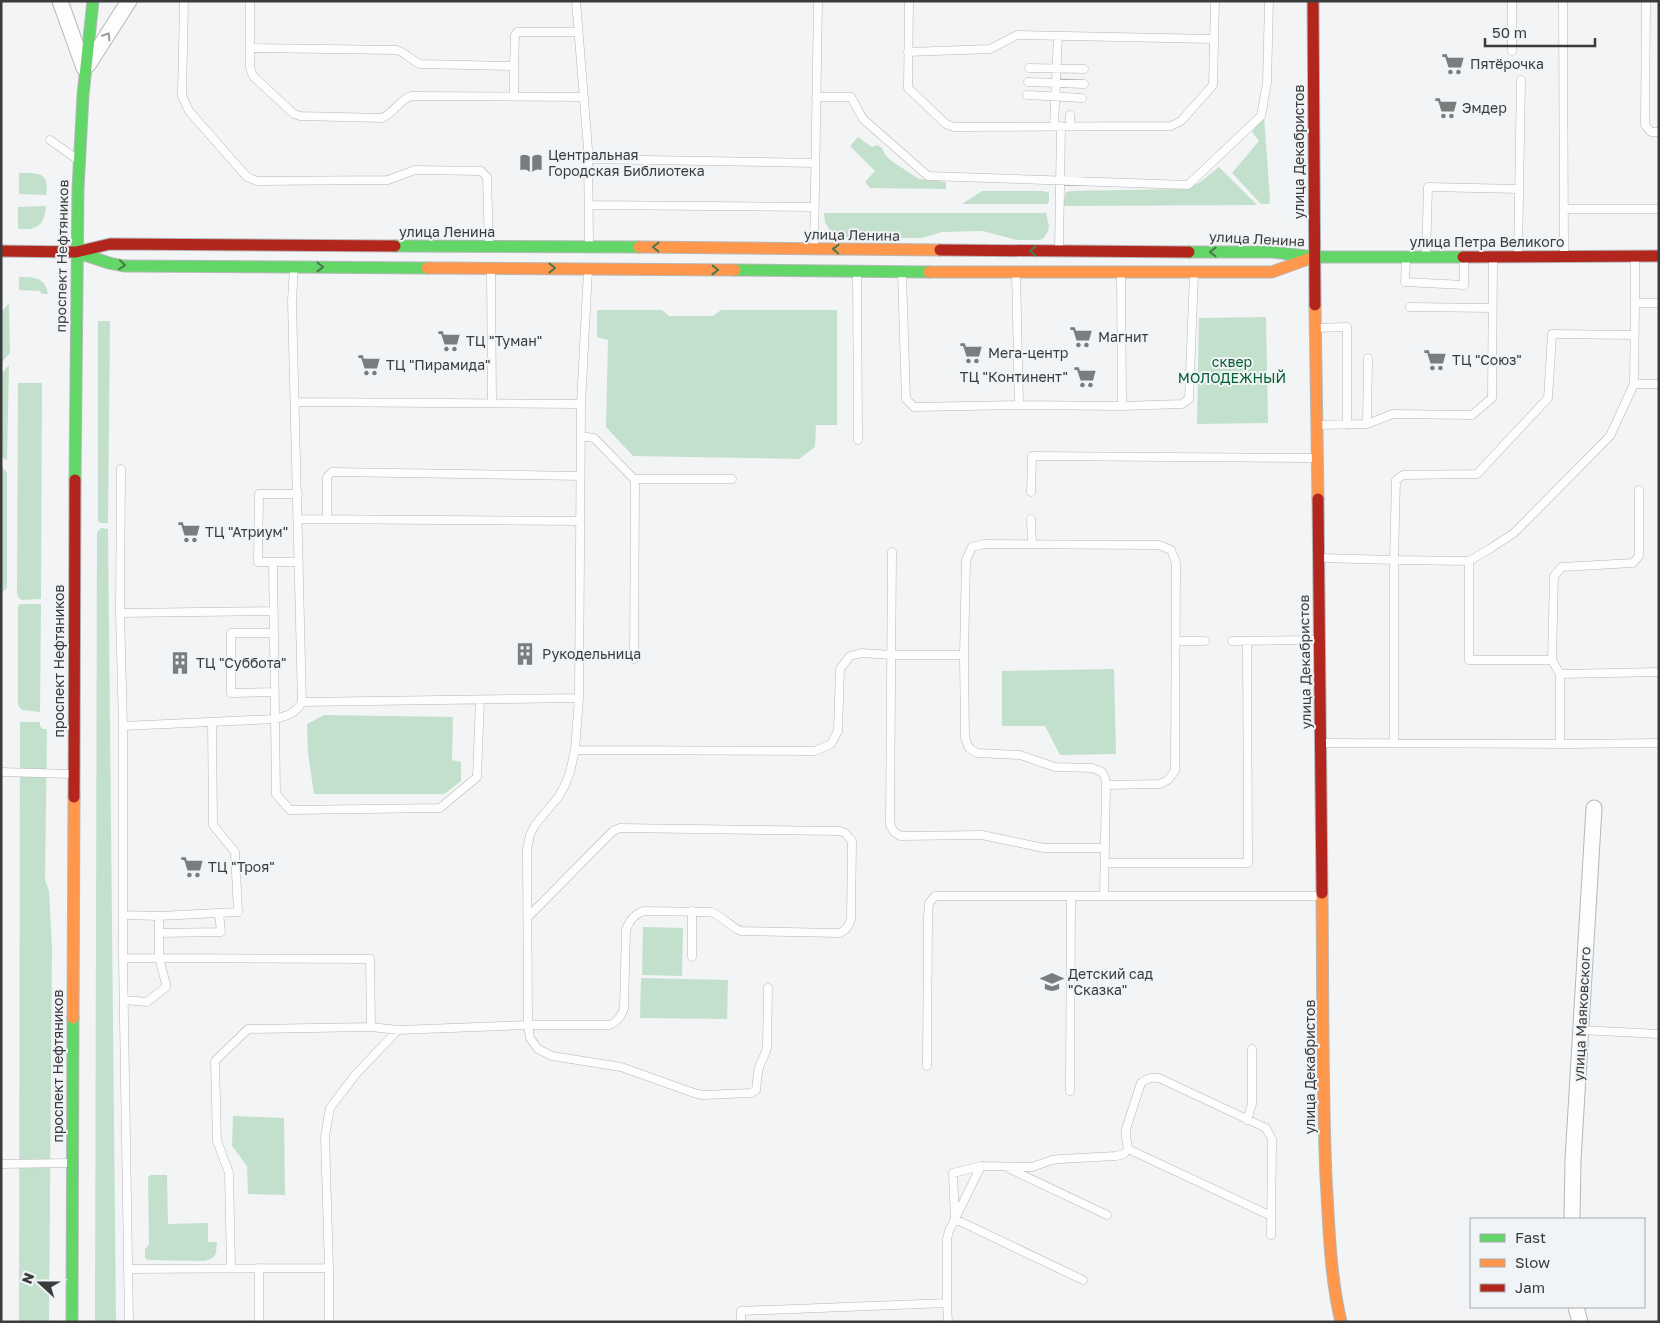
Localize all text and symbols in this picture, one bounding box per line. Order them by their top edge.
scale bar [1485,15,1595,47]
text: 50 m [1492,23,1527,41]
one-way arrow [101,32,110,42]
supermarket icon: Пятёрочка [1440,51,1466,77]
place label: Пятёрочка [1470,55,1544,72]
street label: улица Декабристов [1290,85,1307,219]
supermarket icon: Эмдер [1433,95,1459,121]
place label: Эмдер [1462,99,1507,116]
place label: Центральная Городская Библиотека [548,146,705,179]
library icon: Центральная Городская Библиотека [518,150,544,176]
street label: проспект Нефтяников [52,179,71,333]
street label: улица Ленина [399,223,495,240]
street label: улица Ленина [804,225,900,244]
street label: улица Ленина [1209,227,1305,250]
street label: улица Петра Великого [1410,233,1564,250]
one-way arrow [652,242,660,252]
one-way arrow [832,244,840,255]
one-way arrow [1029,246,1037,256]
one-way arrow [1209,247,1217,257]
one-way arrow [119,259,127,270]
one-way arrow [316,262,324,272]
one-way arrow [548,263,556,273]
one-way arrow [711,264,719,275]
supermarket icon: Магнит [1068,324,1094,350]
supermarket icon: ТЦ "Туман" [436,328,462,354]
place label: Магнит [1098,328,1148,345]
place label: ТЦ "Туман" [466,332,542,349]
supermarket icon: Мега-центр [958,340,984,366]
place label: Мега-центр [988,344,1068,361]
supermarket icon: ТЦ "Союз" [1422,347,1448,373]
place label: ТЦ "Союз" [1452,351,1522,368]
supermarket icon: ТЦ "Пирамида" [356,352,382,378]
park label: сквер МОЛОДЕЖНЫЙ [1178,353,1286,386]
place label: ТЦ "Пирамида" [386,356,490,373]
supermarket icon: ТЦ "Континент" [1072,364,1098,390]
place label: ТЦ "Континент" [960,368,1068,385]
supermarket icon: ТЦ "Атриум" [176,519,202,545]
place label: ТЦ "Атриум" [205,523,288,540]
street label: проспект Нефтяников [50,585,67,737]
street label: улица Декабристов [1295,594,1314,729]
building icon: Рукодельница [512,641,538,667]
place label: Рукодельница [542,645,641,662]
building icon: ТЦ "Суббота" [167,650,193,676]
place label: ТЦ "Суббота" [196,654,286,671]
supermarket icon: ТЦ "Троя" [179,854,205,880]
place label: ТЦ "Троя" [208,858,275,875]
street label: улица Маяковского [1569,946,1594,1082]
place label: Детский сад "Сказка" [1068,965,1154,998]
school or university icon: Детский сад "Сказка" [1039,969,1065,995]
street label: проспект Нефтяников [49,990,66,1142]
street label: улица Декабристов [1301,1000,1318,1134]
legend [1470,1218,1645,1308]
text: Fast [1515,1228,1546,1246]
text: Slow [1515,1253,1550,1271]
north arrow [15,1258,65,1308]
text: N [18,1270,37,1286]
text: Jam [1515,1278,1545,1296]

